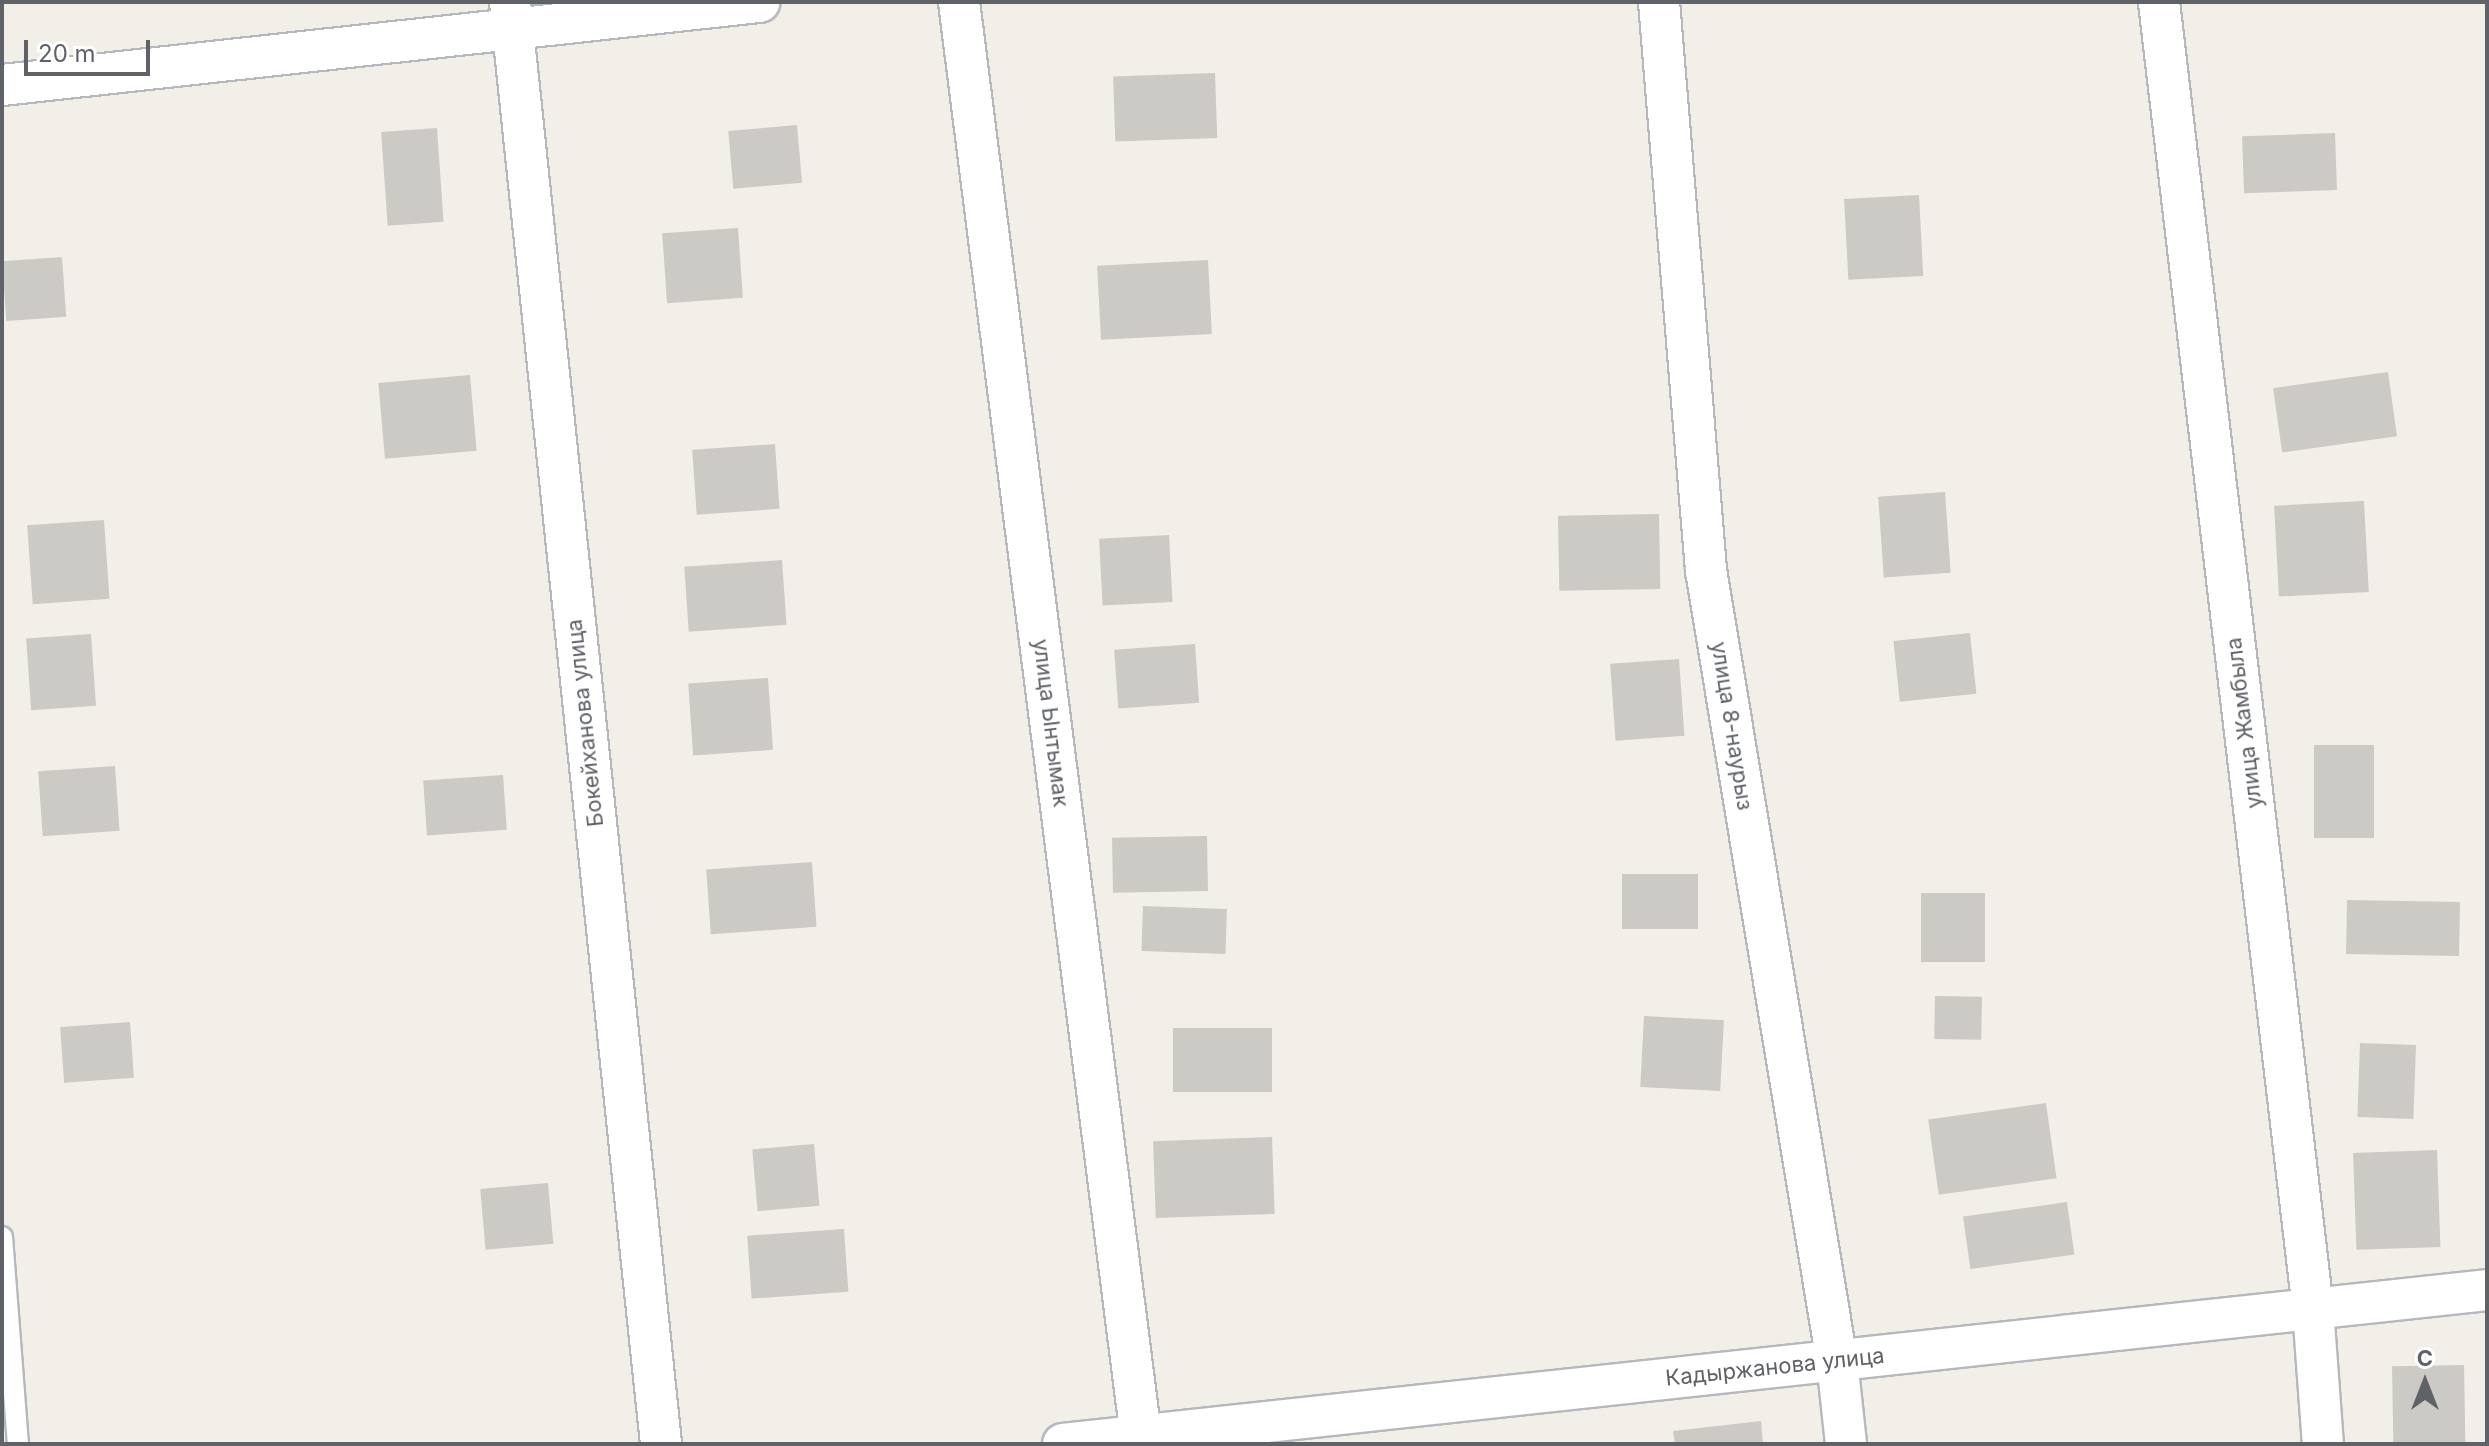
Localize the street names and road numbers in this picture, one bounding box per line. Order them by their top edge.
street label: Бокейханова улица [561,618,609,828]
street label: улица Жамбыла [2220,636,2268,810]
street label: улица Ынтымак [1028,637,1074,809]
street label: улица 8-наурыз [1706,640,1758,812]
street label: Кадыржанова улица [1664,1342,1886,1392]

